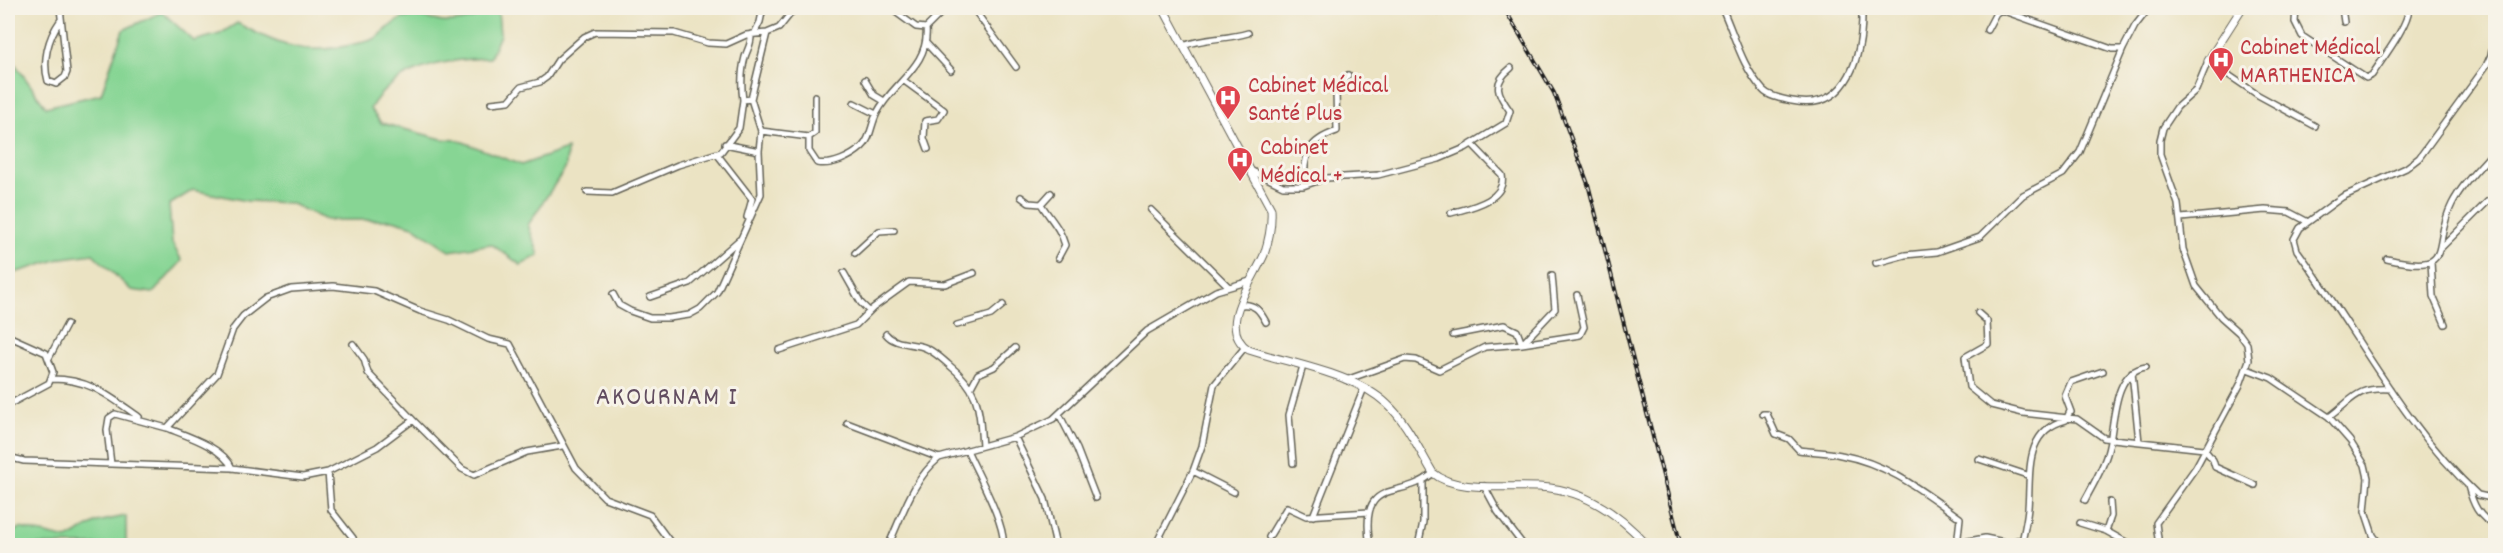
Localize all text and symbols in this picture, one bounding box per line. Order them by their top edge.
place label: Cabinet Médical MARTHENICA [2240,32,2381,94]
hospital icon: Cabinet Médical MARTHENICA [2206,45,2236,83]
place label: Cabinet Médical Santé Plus [1248,70,1389,132]
hospital icon: Cabinet Médical Santé Plus [1213,83,1243,121]
place label: Cabinet Médical + [1260,132,1343,194]
hospital icon: Cabinet Médical + [1225,145,1255,183]
district label: AKOURNAM I [596,379,738,418]

